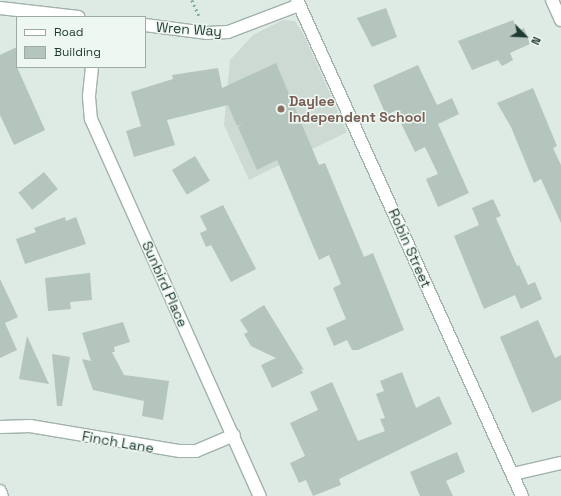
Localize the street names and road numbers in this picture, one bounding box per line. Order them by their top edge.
street label: Wren Way [155,18,223,40]
street label: Robin Street [385,206,435,290]
street label: Sunbird Place [139,238,191,330]
street label: Finch Lane [81,427,155,457]

